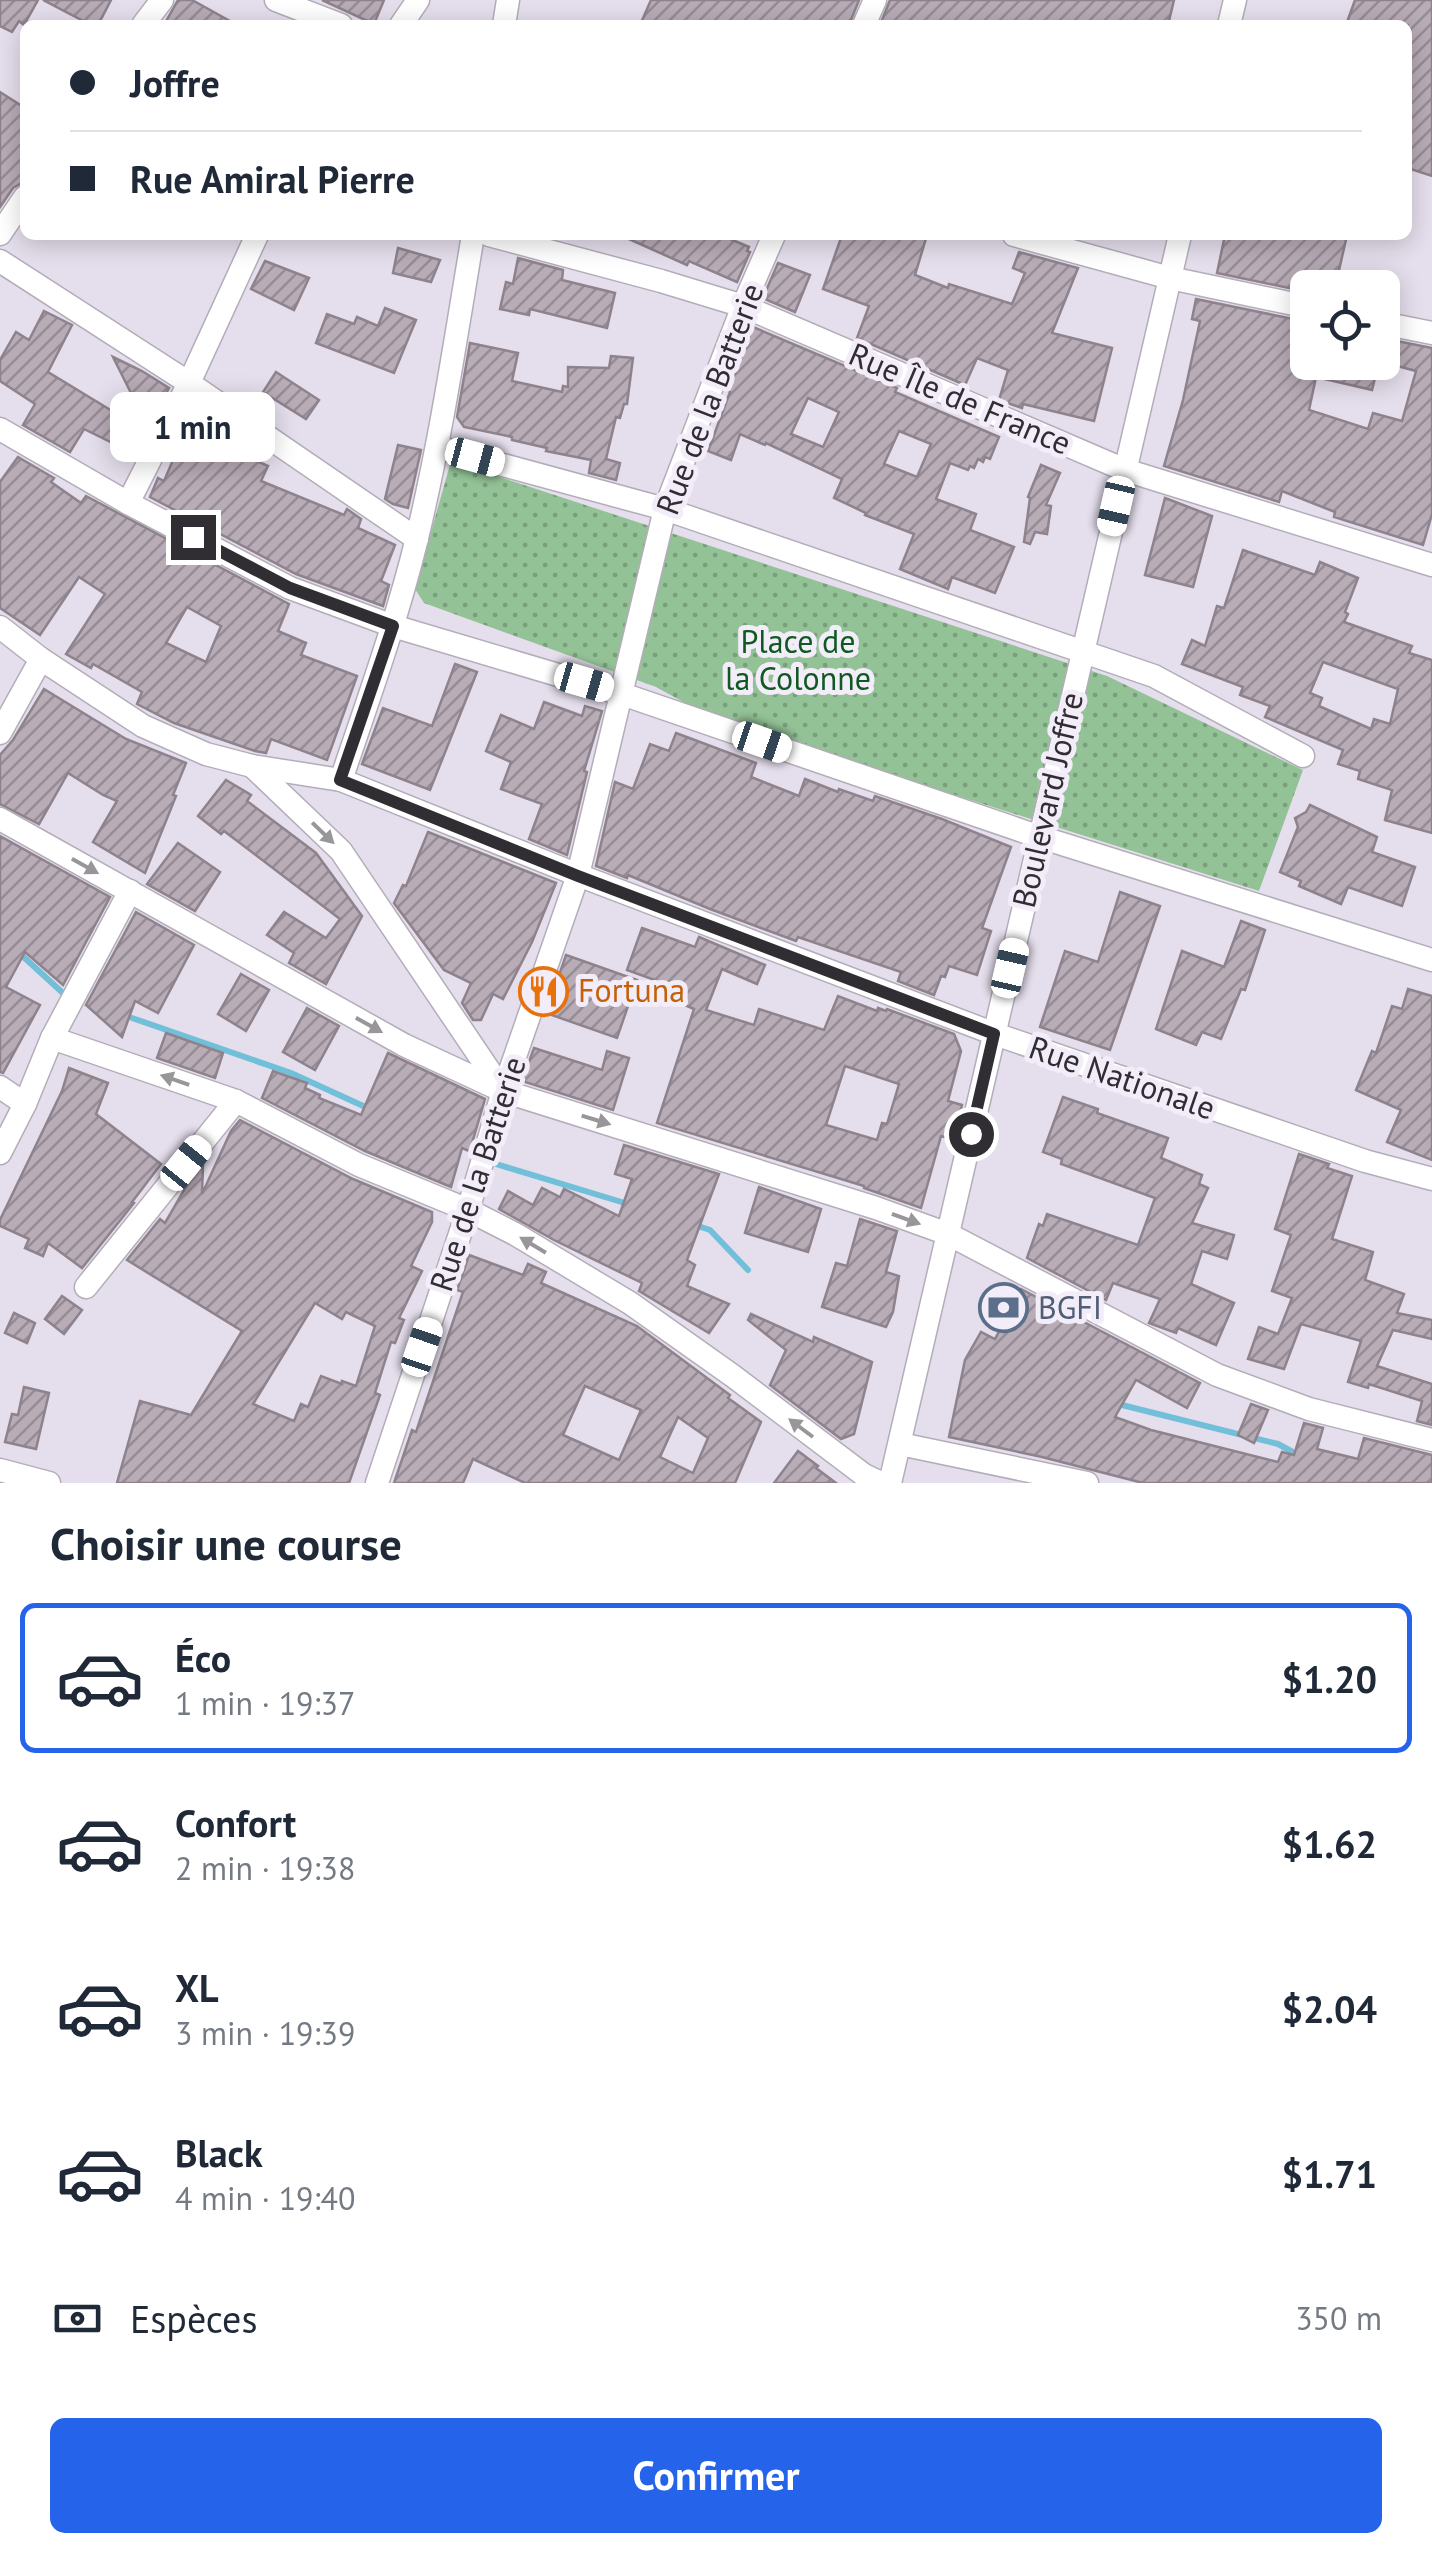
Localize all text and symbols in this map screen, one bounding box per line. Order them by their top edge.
text: Joffre [130,58,220,107]
text: Rue Amiral Pierre [130,154,415,203]
map controls [1290,270,1400,380]
button: locate [1290,270,1400,380]
street label: Rue de la Batterie [646,277,772,520]
street label: Rue Île de France [843,332,1078,464]
callout: 1 min [110,392,276,462]
text: 1 min [153,406,232,448]
car [442,435,508,479]
car [1095,473,1137,539]
route end [171,515,216,560]
park label: Place de la Colonne [725,620,871,699]
car [551,659,617,705]
street label: Boulevard Joffre [1002,688,1092,911]
car [729,718,795,766]
one-way arrow [311,821,335,844]
one-way arrow [71,858,100,875]
car [989,935,1031,1001]
restaurant icon: Fortuna [517,965,569,1017]
place label: Fortuna [578,969,685,1011]
one-way arrow [355,1016,383,1034]
street label: Rue Nationale [1024,1026,1221,1128]
street label: Rue de la Batterie [419,1051,535,1296]
one-way arrow [159,1072,189,1087]
route start [949,1112,994,1157]
one-way arrow [582,1114,612,1129]
car [155,1130,217,1196]
one-way arrow [892,1212,922,1227]
one-way arrow [519,1237,547,1254]
bank icon: BGFI [977,1282,1029,1334]
place label: BGFI [1038,1286,1102,1328]
car [398,1314,446,1380]
one-way arrow [788,1418,814,1438]
text: Choisir une course [50,1514,402,1572]
icon: car [55,1633,145,1723]
text: Éco [175,1633,231,1682]
text: $1.20 [1281,1654,1377,1703]
text: 1 min · 19:37 [175,1682,355,1724]
icon: car [55,1798,145,1888]
text: Confort [175,1798,296,1847]
text: $1.62 [1281,1819,1377,1868]
text: 2 min · 19:38 [175,1847,355,1889]
icon: car [55,1963,145,2053]
text: XL [175,1963,219,2012]
text: $2.04 [1281,1984,1377,2033]
text: 3 min · 19:39 [175,2012,355,2054]
icon: car [55,2128,145,2218]
text: Black [175,2128,263,2177]
text: $1.71 [1281,2149,1377,2198]
text: 4 min · 19:40 [175,2177,355,2219]
icon: cash [50,2291,105,2346]
text: Espèces [130,2294,257,2343]
text: 350 m [1295,2297,1382,2339]
button: Confirmer [50,2418,1382,2533]

